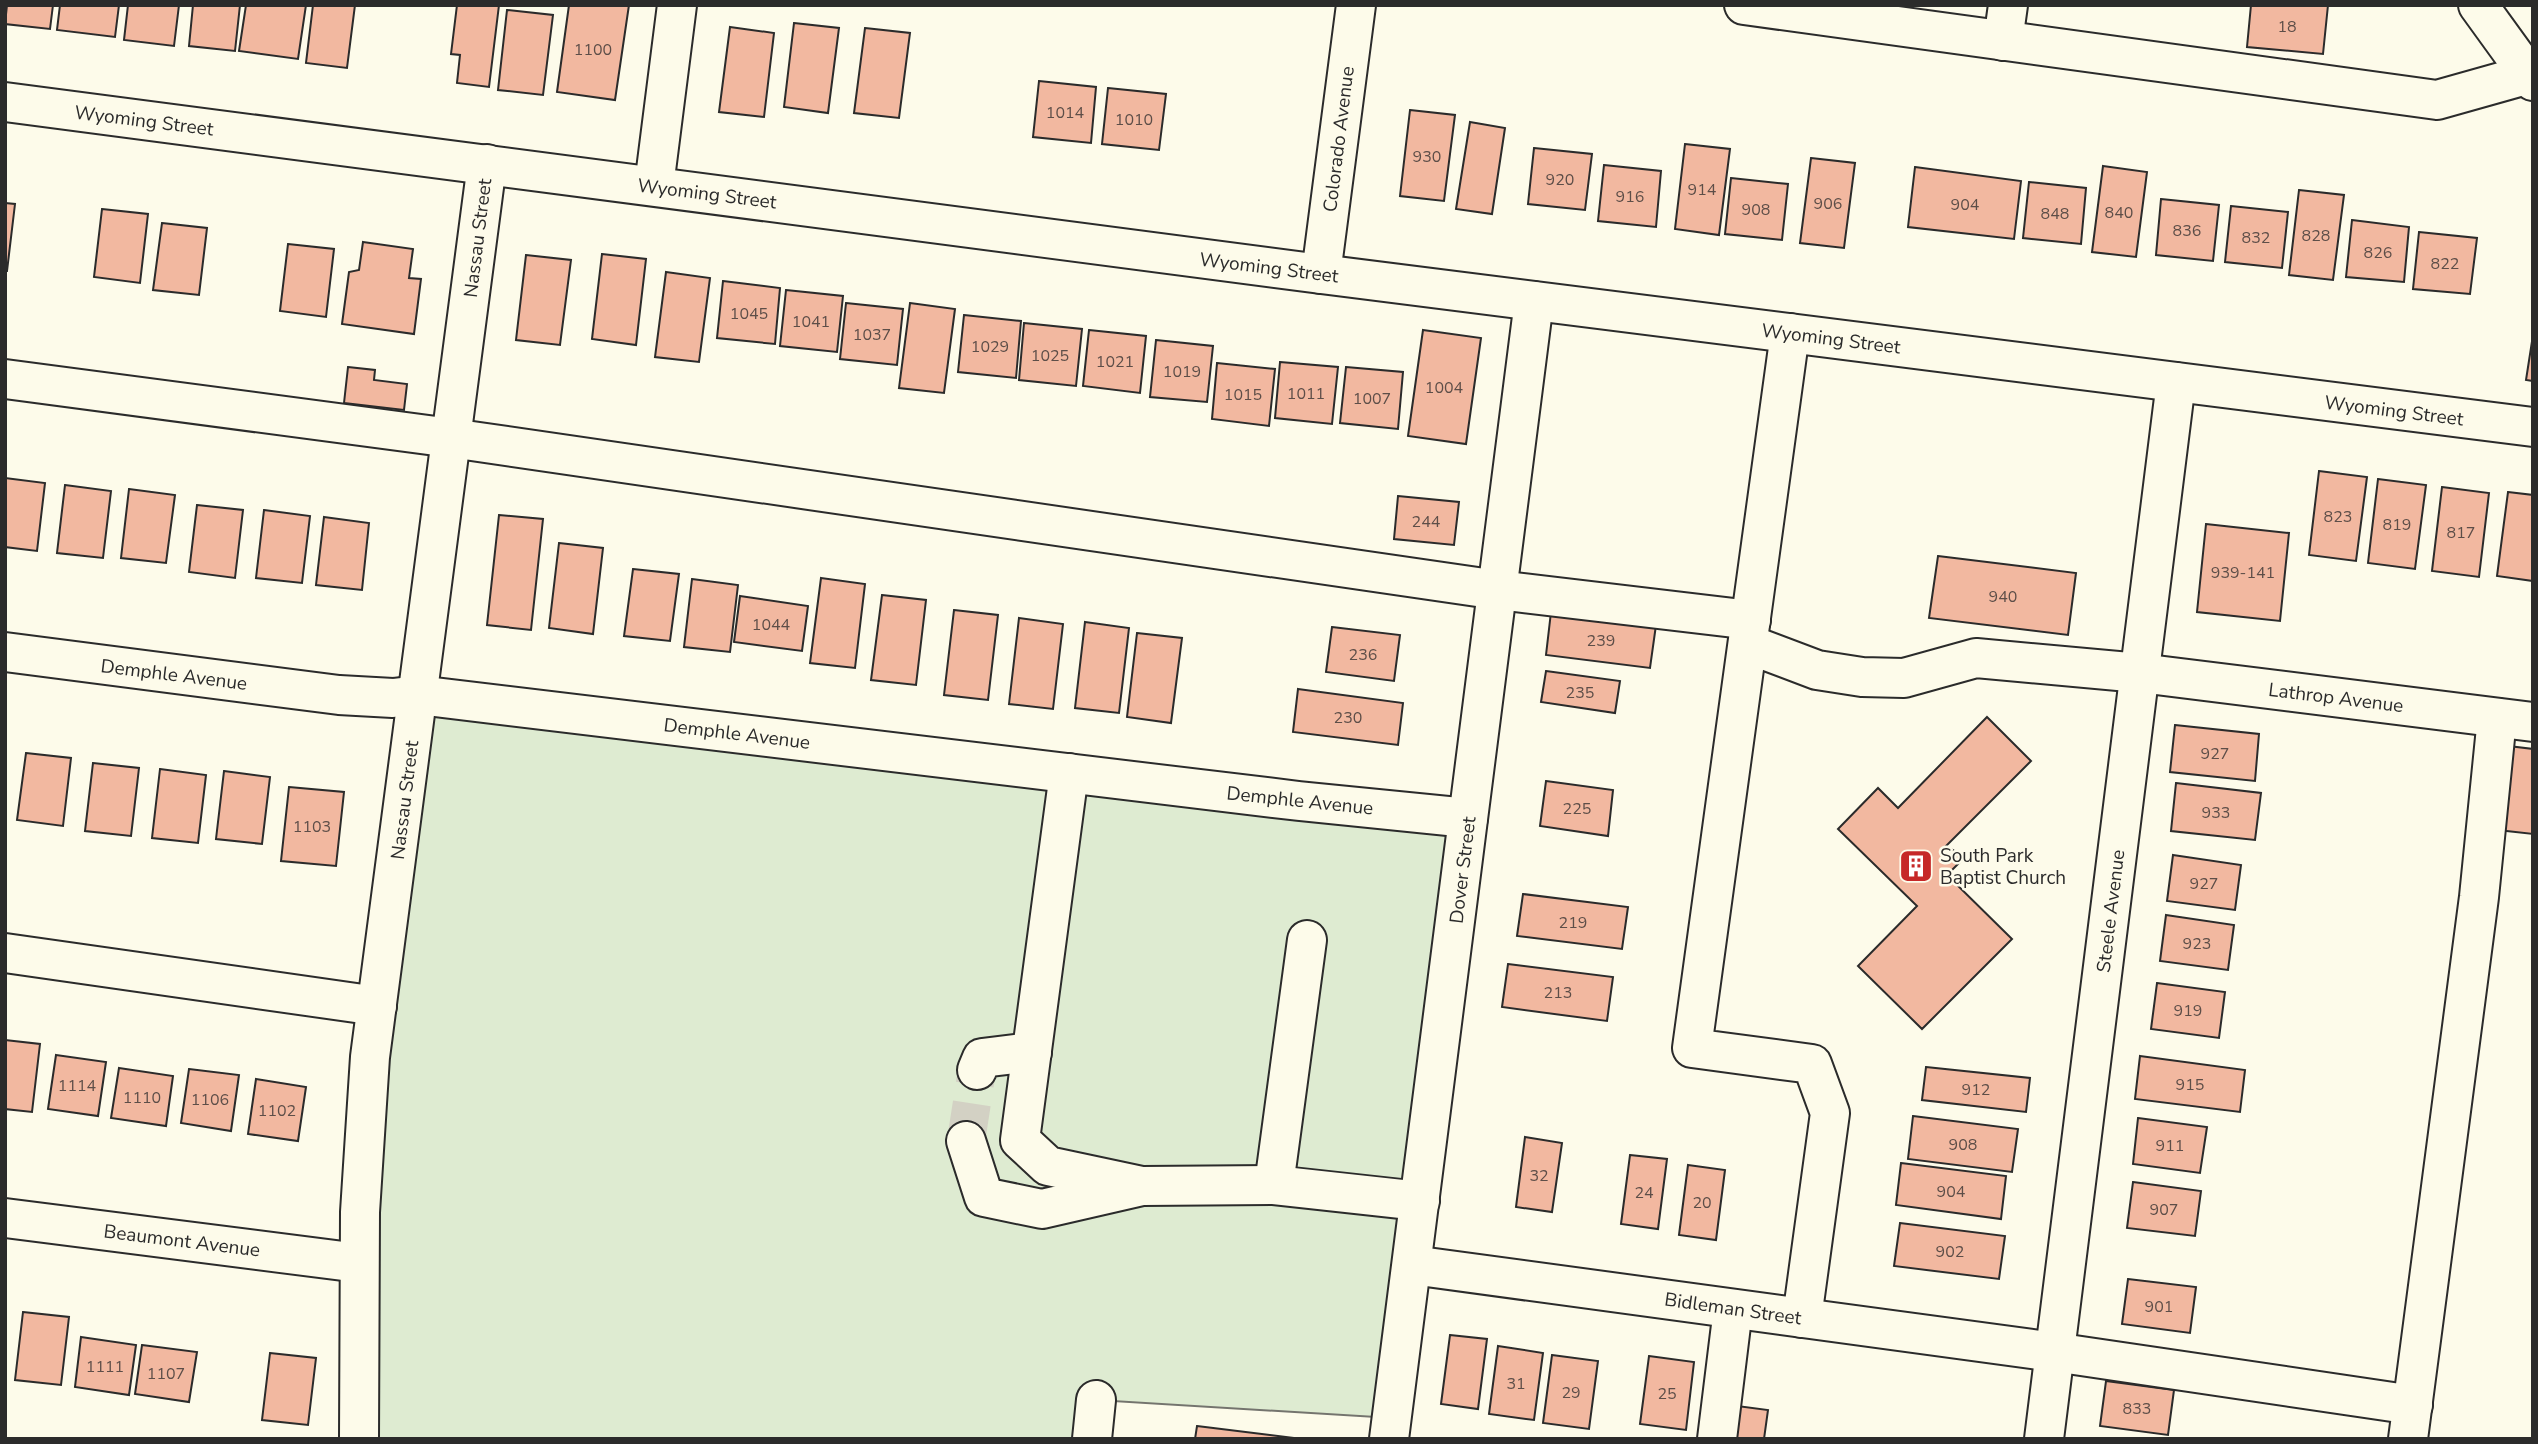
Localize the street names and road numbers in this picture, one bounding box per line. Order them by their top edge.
street label: Colorado Avenue [1317,65,1361,214]
street label: Wyoming Street [73,100,215,142]
street label: Wyoming Street [636,173,778,215]
street label: Nassau Street [458,177,498,299]
street label: Wyoming Street [1198,247,1340,289]
street label: Wyoming Street [1760,318,1902,360]
street label: Wyoming Street [2323,390,2465,432]
street label: Demphle Avenue [99,653,249,697]
street label: Lathrop Avenue [2267,677,2405,719]
street label: Demphle Avenue [662,712,812,756]
street label: Nassau Street [385,739,425,861]
street label: Demphle Avenue [1225,780,1375,822]
street label: Dover Street [1444,815,1483,925]
street label: Steele Avenue [2091,848,2131,974]
street label: Beaumont Avenue [102,1218,262,1263]
street label: Bidleman Street [1663,1287,1803,1332]

